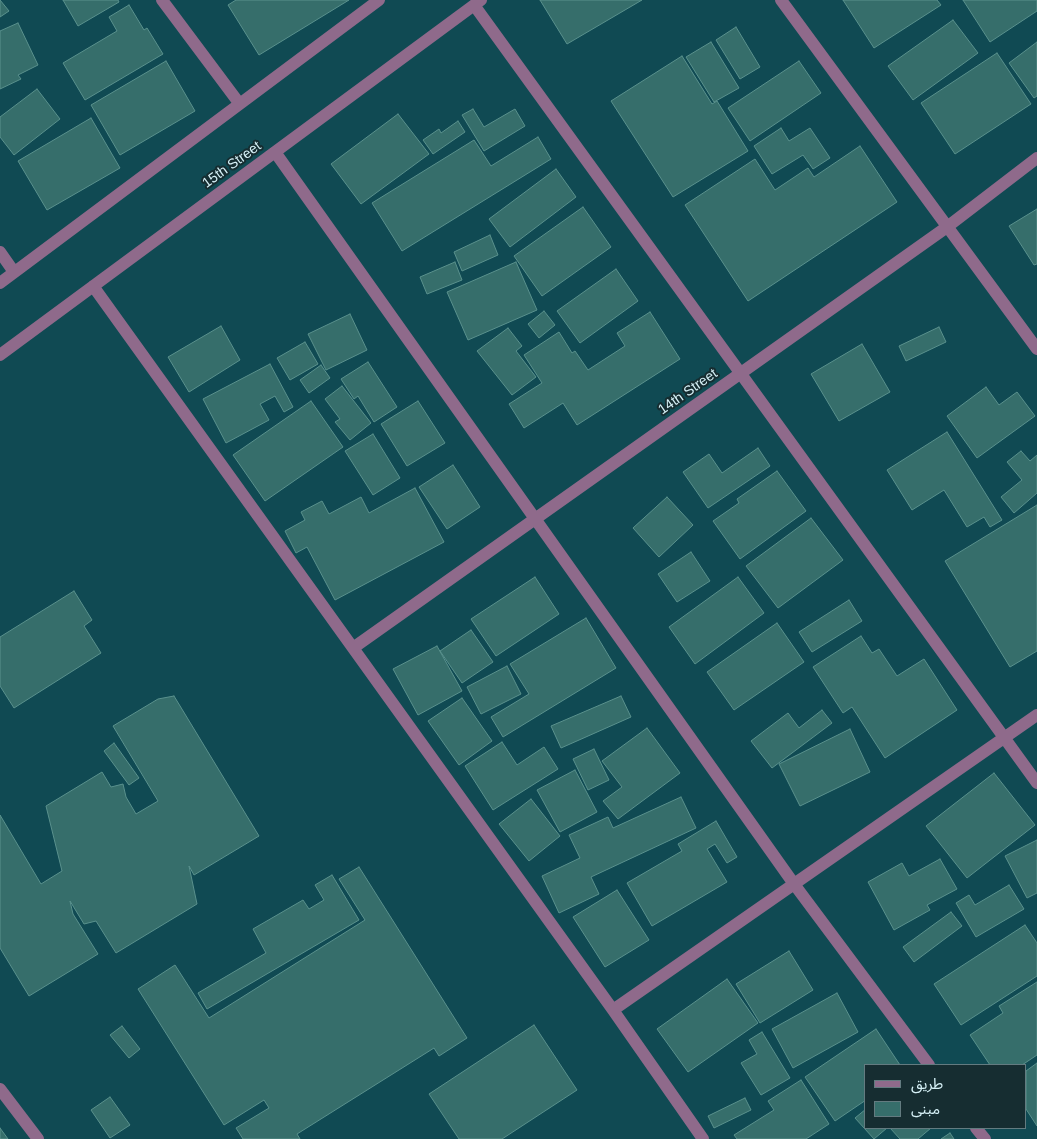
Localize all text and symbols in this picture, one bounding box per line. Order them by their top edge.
street label: 15th Street [199,138,265,192]
street label: 14th Street [655,365,721,419]
legend [864,1064,1027,1129]
text: طريق [911,1075,943,1092]
text: مبنى [911,1100,940,1117]

